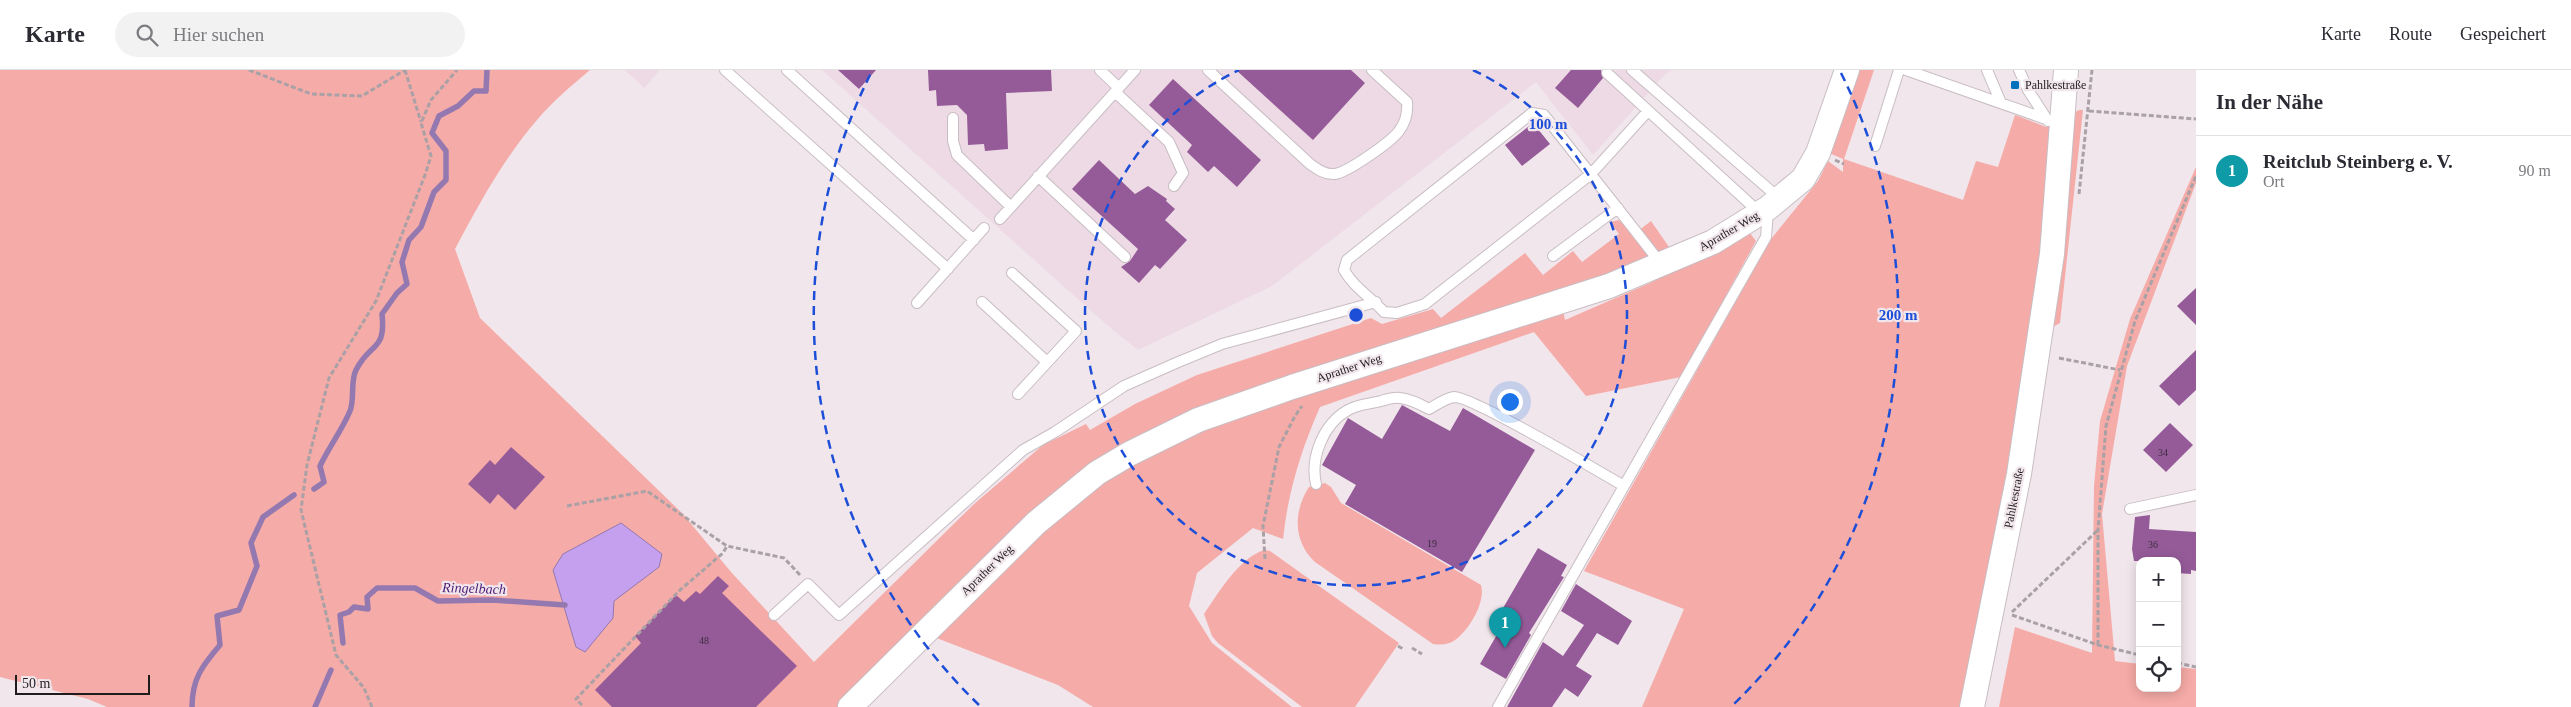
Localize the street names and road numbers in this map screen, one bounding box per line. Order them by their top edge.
street label: Aprather Weg [1696,208,1762,254]
street label: Aprather Weg [1315,351,1383,385]
street label: Pahlkestraße [2001,467,2027,529]
street label: Aprather Weg [958,542,1016,598]

